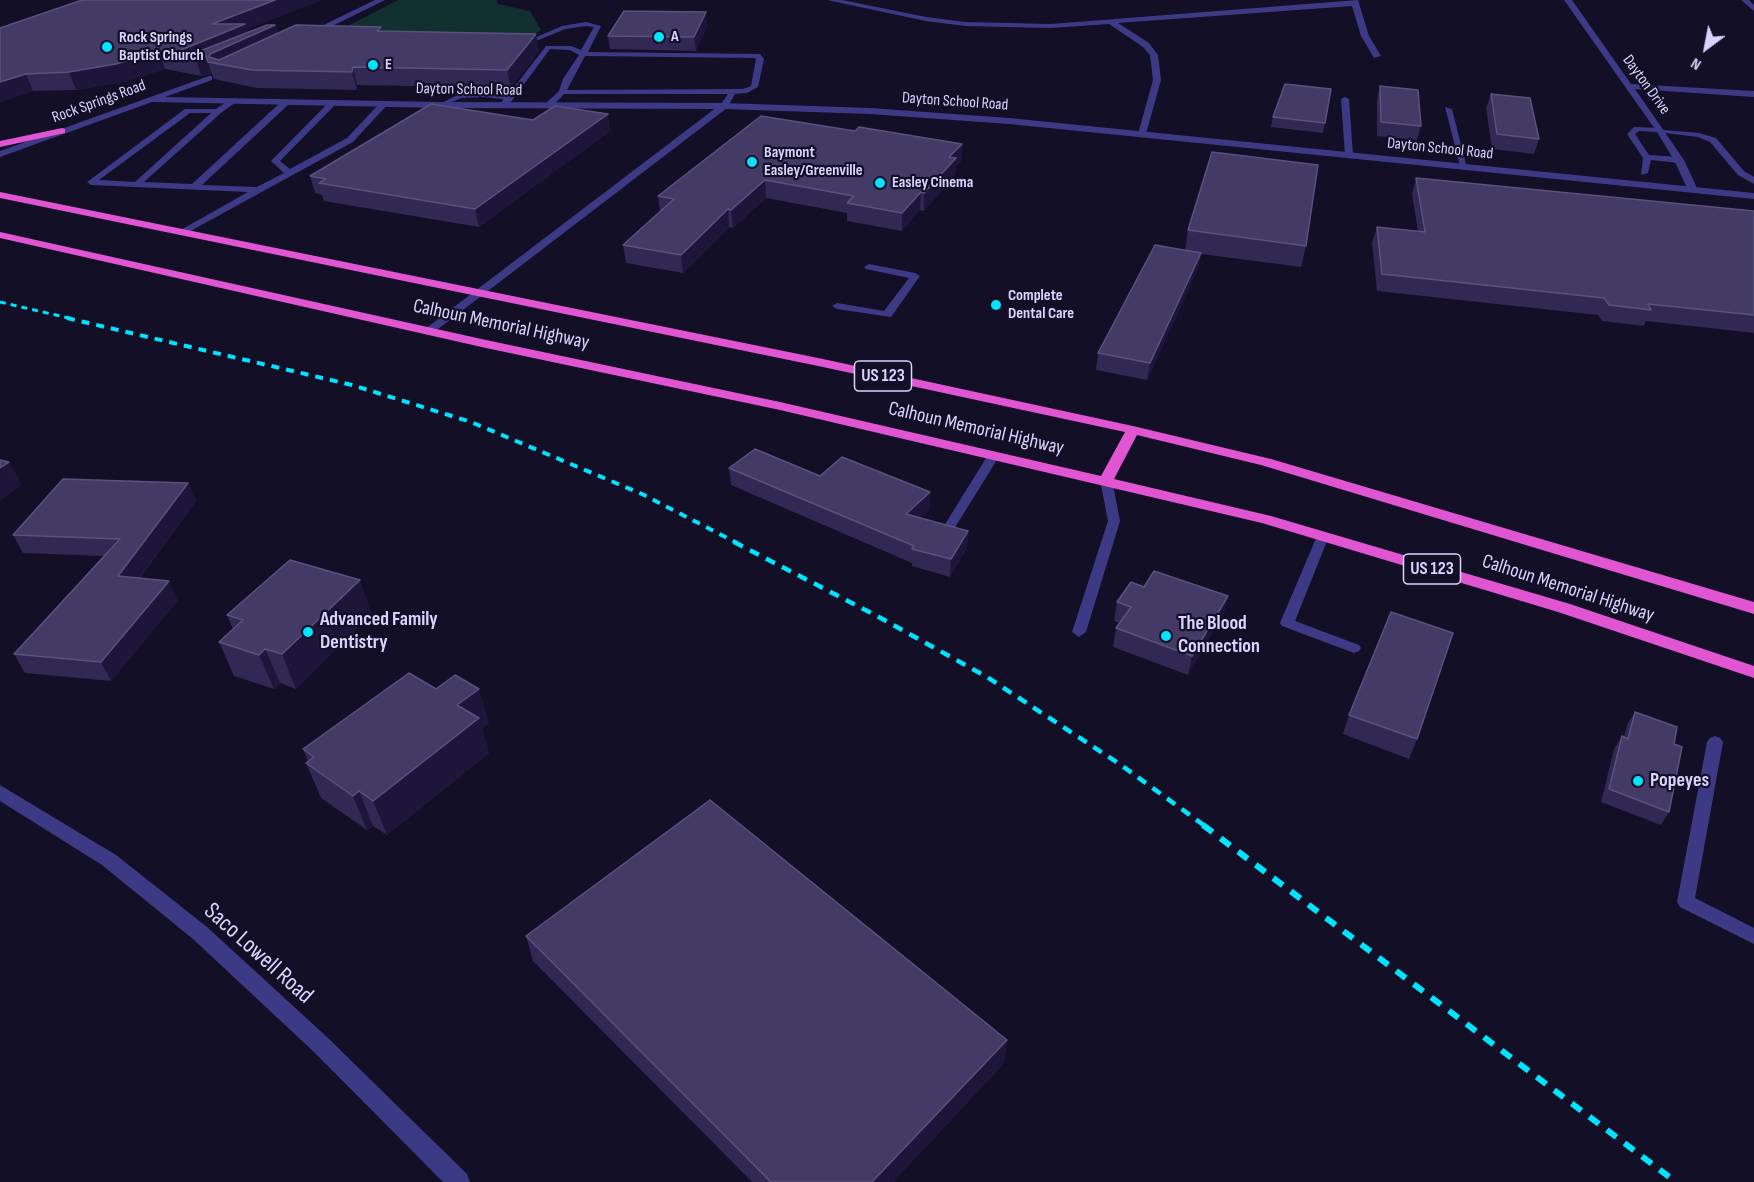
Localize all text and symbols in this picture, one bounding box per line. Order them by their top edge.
north arrow [1676,18,1736,78]
place label: A [671,27,679,47]
place label: Rock Springs Baptist Church [119,28,204,66]
marker: A [652,30,666,44]
marker: Rock Springs Baptist Church [100,40,114,54]
street label: Dayton Drive [1618,52,1674,118]
text: N [1688,53,1705,74]
place label: E [385,55,392,75]
marker: E [366,58,380,72]
street label: Rock Springs Road [50,76,148,128]
street label: Dayton School Road [416,79,522,101]
street label: Dayton School Road [901,89,1009,115]
street label: Dayton School Road [1386,134,1494,164]
place label: Baymont Easley/Greenville [764,143,863,181]
marker: Baymont Easley/Greenville [745,155,759,169]
place label: Easley Cinema [892,173,973,193]
marker: Easley Cinema [873,176,887,190]
place label: Complete Dental Care [1008,286,1074,324]
street label: Calhoun Memorial Highway [411,295,591,355]
marker: Complete Dental Care [989,298,1003,312]
road number: US 123 [854,361,912,391]
street label: Calhoun Memorial Highway [886,397,1066,461]
street label: Calhoun Memorial Highway [1479,550,1657,628]
road number: US 123 [1404,554,1460,584]
place label: Advanced Family Dentistry [320,608,438,655]
place label: The Blood Connection [1178,612,1260,659]
marker: Advanced Family Dentistry [301,625,315,639]
marker: The Blood Connection [1159,629,1173,643]
place label: Popeyes [1650,769,1709,793]
marker: Popeyes [1631,774,1645,788]
street label: Saco Lowell Road [197,897,319,1011]

